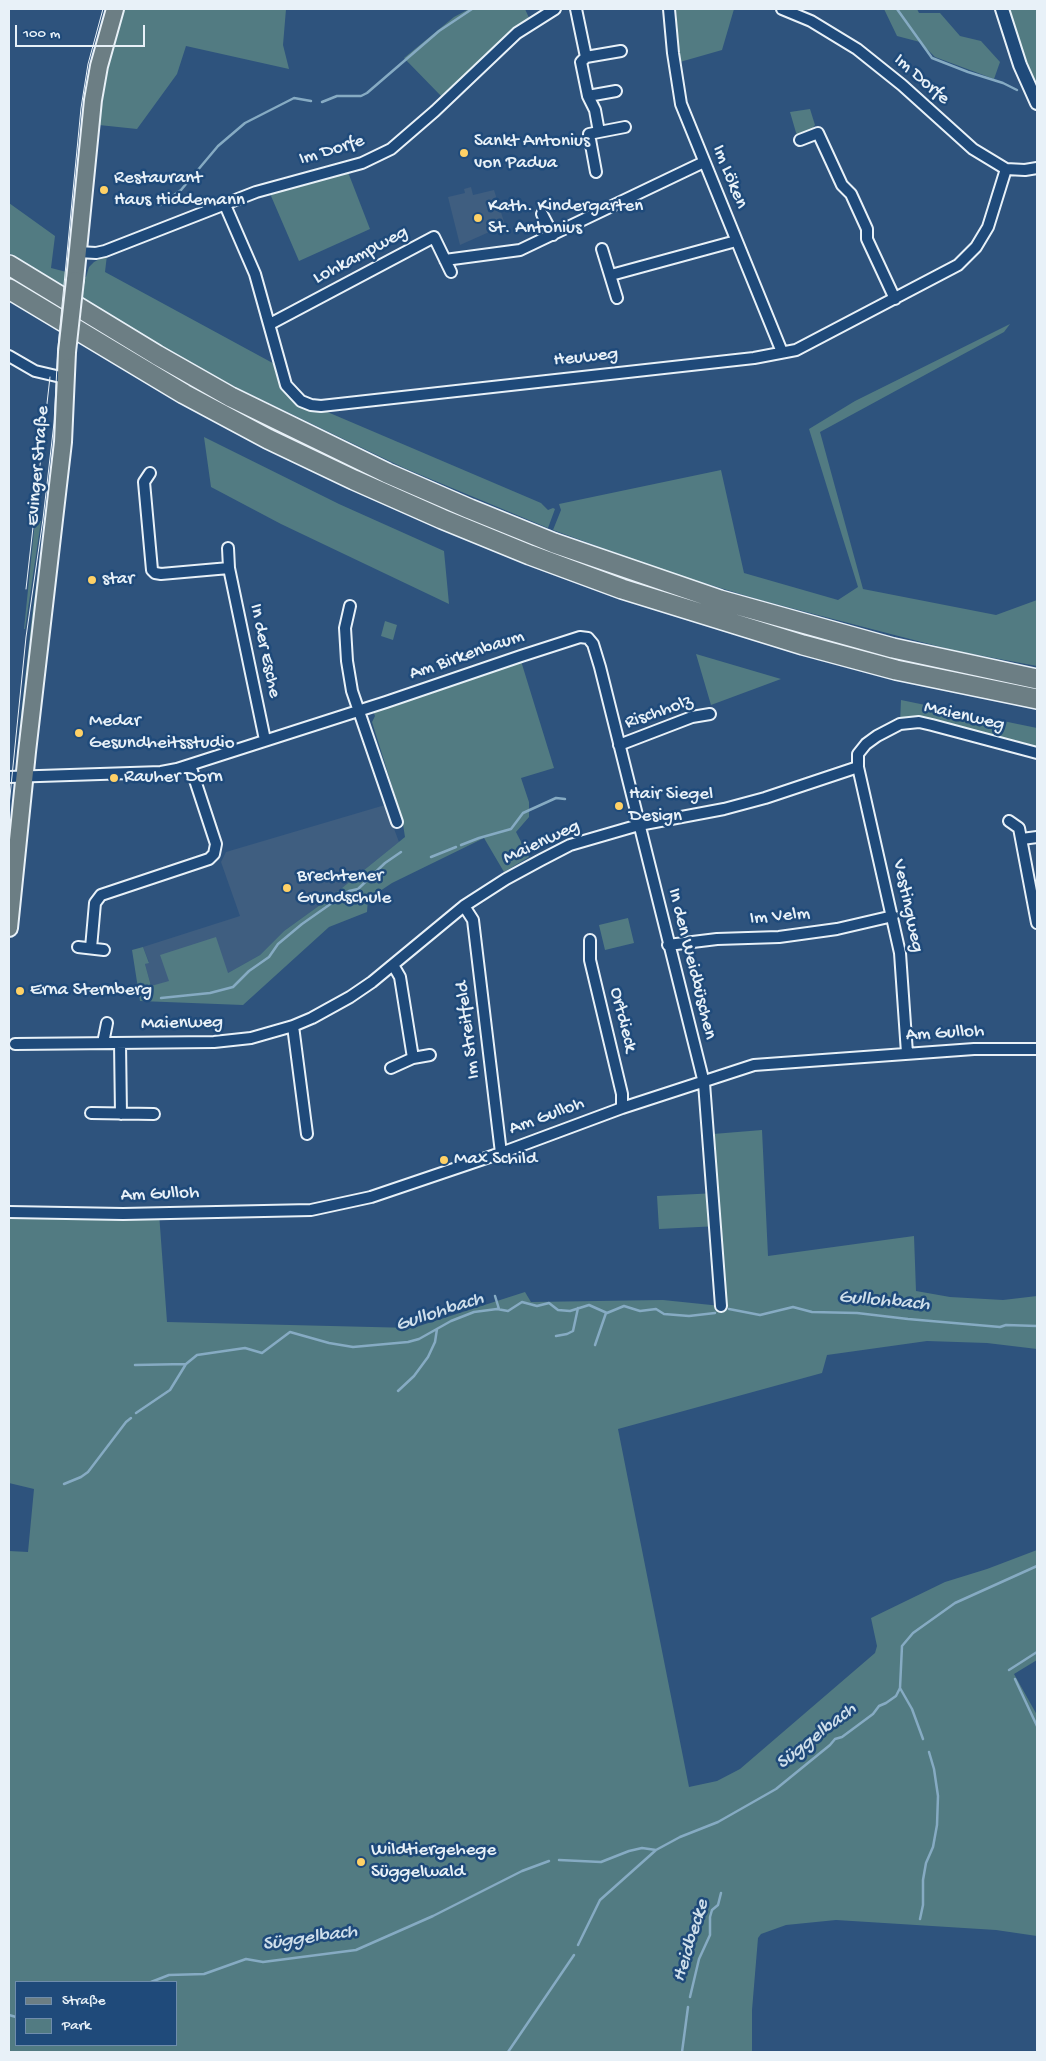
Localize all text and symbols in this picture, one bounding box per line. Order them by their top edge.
scale bar [18,15,148,47]
text: 100 m [23,25,60,43]
street label: Im Dorfe [888,49,954,111]
street label: Im Dorfe [297,130,367,172]
place label: Sankt Antonius von Padua [474,131,590,175]
street label: Im Löken [706,142,752,212]
marker: Sankt Antonius von Padua [458,147,470,159]
place label: Restaurant Haus Hiddemann [114,168,245,212]
marker: Restaurant Haus Hiddemann [98,184,110,196]
place label: Kath. Kindergarten St. Antonius [488,196,643,240]
marker: Kath. Kindergarten St. Antonius [472,212,484,224]
street label: Lohkampweg [310,221,412,291]
street label: Heuweg [553,343,619,373]
street label: Evinger Straße [22,405,56,527]
place label: star [102,569,134,591]
marker: star [86,574,98,586]
street label: In der Esche [243,602,285,700]
street label: Am Birkenbaum [407,626,527,686]
street label: Rischholz [622,691,696,735]
street label: Maienweg [921,697,1007,737]
place label: Medar Gesundheitsstudio [89,711,235,755]
marker: Medar Gesundheitsstudio [73,727,85,739]
place label: Rauher Dorn [124,767,223,789]
marker: Rauher Dorn [108,772,120,784]
place label: Hair Siegel Design [629,784,713,828]
marker: Hair Siegel Design [613,800,625,812]
street label: Maienweg [500,815,584,871]
street label: Vestingweg [886,857,928,955]
place label: Brechtener Grundschule [297,866,391,910]
marker: Brechtener Grundschule [281,882,293,894]
street label: In den Weidbüschen [661,886,721,1042]
street label: Im Velm [749,903,811,931]
place label: Erna Sternberg [30,980,152,1002]
street label: Im Streitfeld [452,980,486,1080]
marker: Erna Sternberg [14,985,26,997]
street label: Ortdieck [603,985,641,1055]
street label: Maienweg [141,1012,223,1036]
street label: Am Gulloh [905,1021,985,1047]
street label: Am Gulloh [506,1093,588,1141]
place label: Max Schild [454,1149,537,1171]
marker: Max Schild [438,1154,450,1166]
street label: Am Gulloh [120,1182,200,1208]
water label: Gullohbach [838,1286,930,1318]
water label: Gullohbach [393,1288,487,1338]
water label: Süggelbach [772,1698,862,1776]
place label: Wildtiergehege Süggelwald [371,1840,496,1884]
marker: Wildtiergehege Süggelwald [355,1856,367,1868]
water label: Heidbecke [668,1897,716,1985]
water label: Süggelbach [261,1920,359,1958]
legend [15,1981,178,2046]
text: Straße [62,1992,106,2010]
text: Park [62,2017,91,2035]

